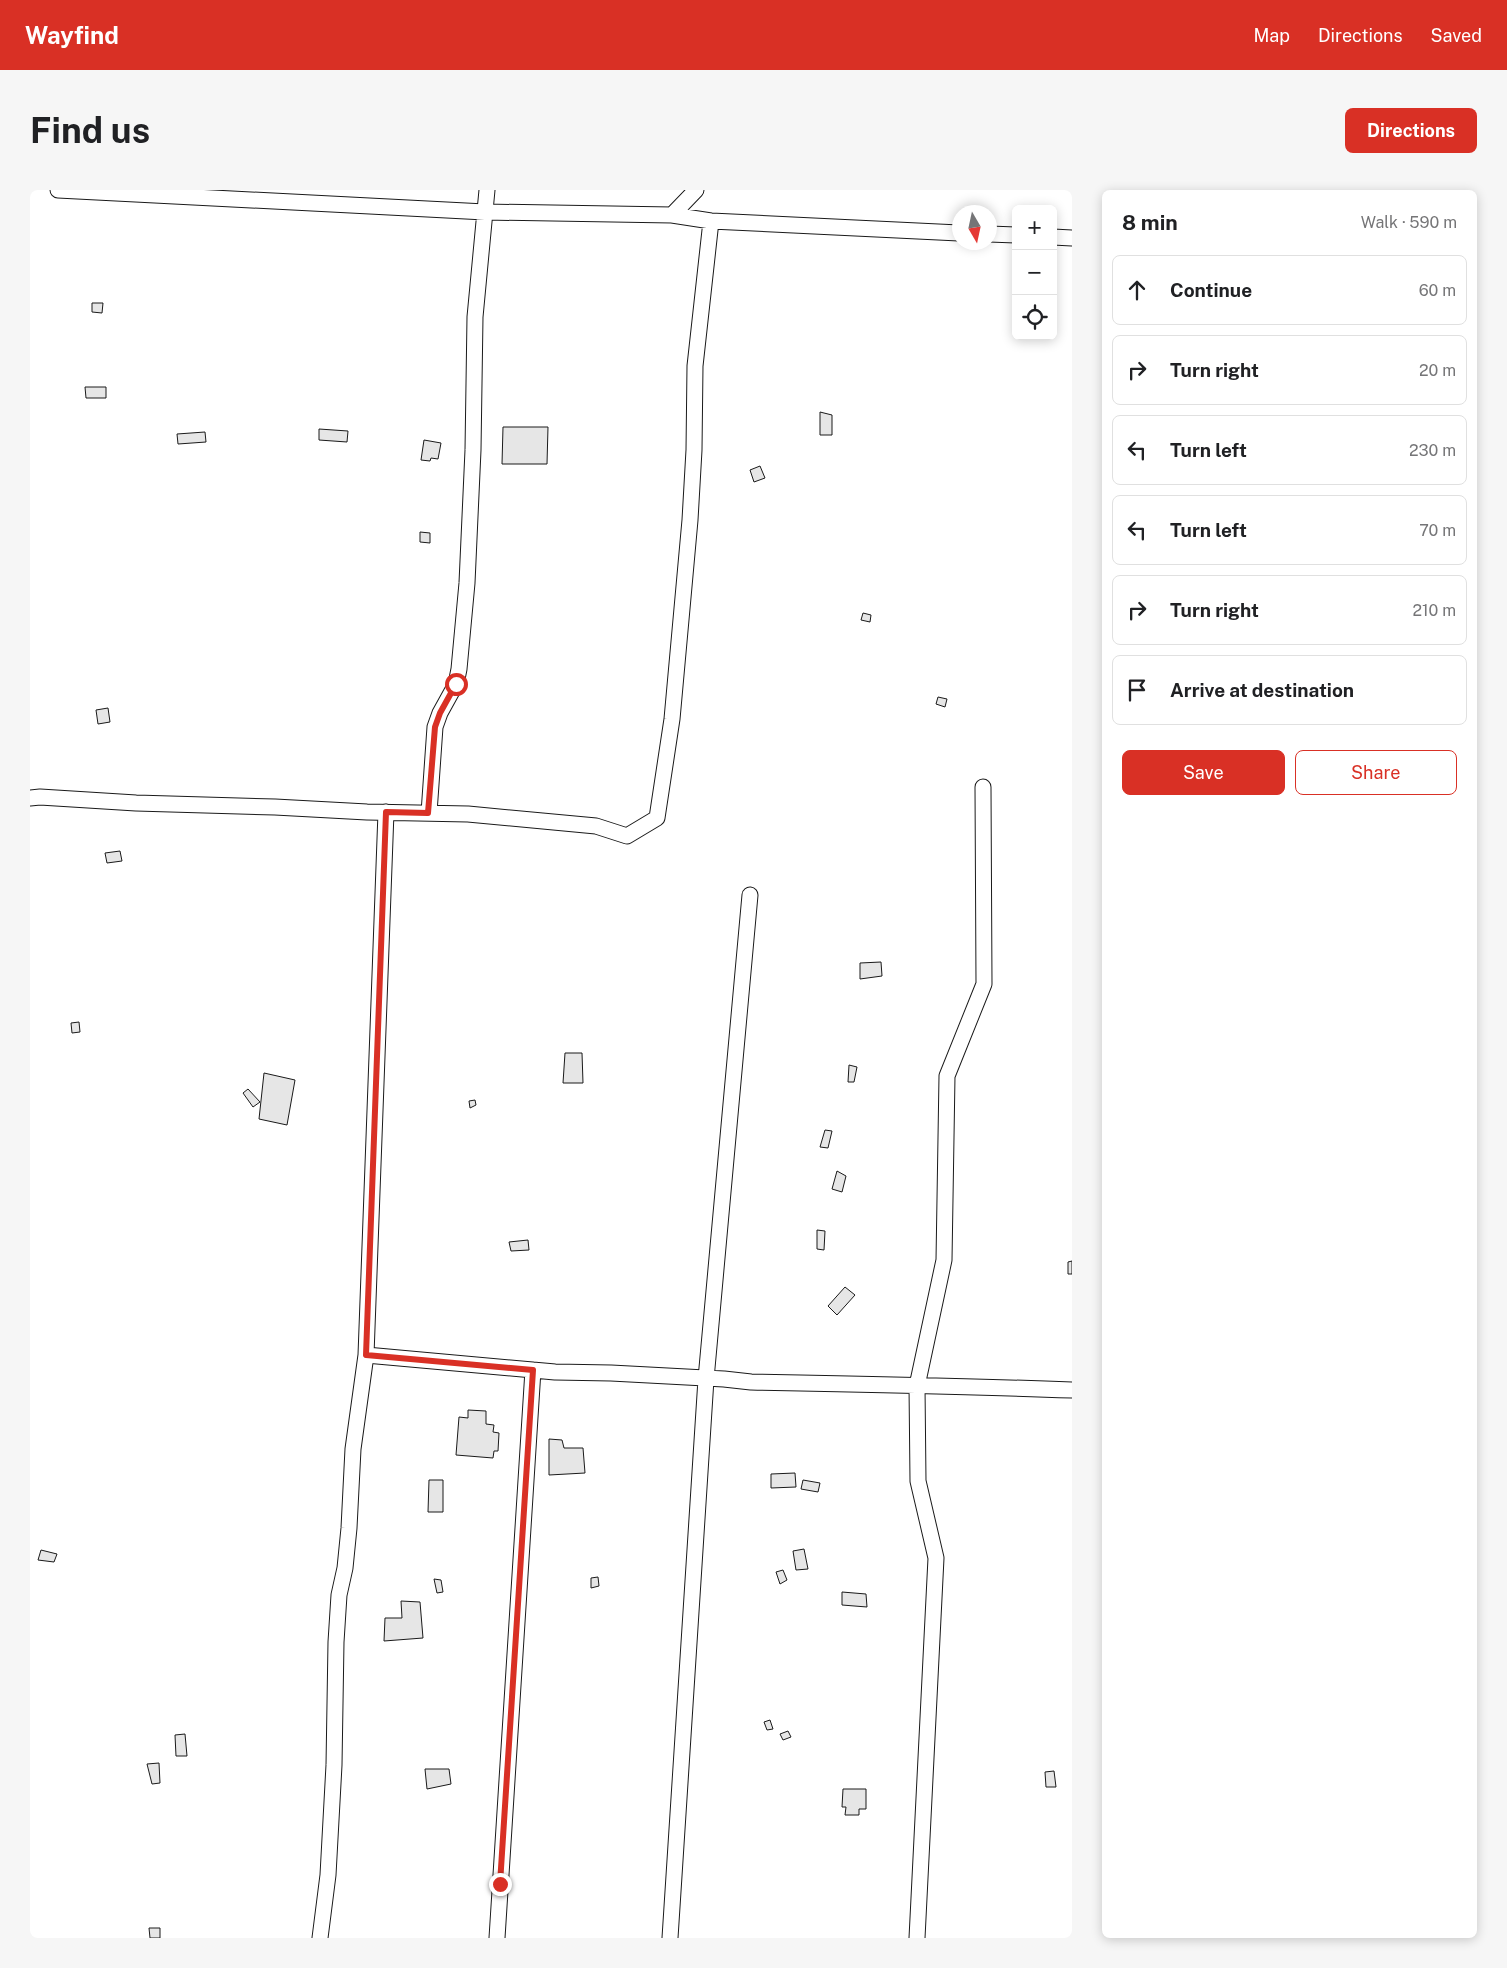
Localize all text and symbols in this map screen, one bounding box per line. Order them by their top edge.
text: Wayfind [25,21,119,49]
text: Map [1253,25,1290,46]
text: Directions [1318,25,1403,46]
text: Saved [1431,25,1482,46]
button: Directions [1345,108,1477,153]
text: Find us [30,110,150,151]
north arrow [952,205,997,250]
map controls [1012,205,1057,340]
button: + [1012,205,1057,250]
text: 8 min [1122,210,1178,235]
text: Walk · 590 m [1361,213,1457,232]
button: − [1012,250,1057,295]
icon: ahead [1123,276,1151,304]
text: Continue [1170,279,1252,301]
text: 60 m [1419,281,1456,300]
button: locate [1012,295,1057,340]
icon: right [1123,356,1151,384]
text: Turn right [1170,359,1259,381]
text: 20 m [1419,361,1456,380]
icon: left [1123,436,1151,464]
text: Turn left [1170,439,1247,461]
text: 230 m [1409,441,1456,460]
icon: left [1123,516,1151,544]
text: Turn left [1170,519,1247,541]
text: 70 m [1419,521,1456,540]
icon: right [1123,596,1151,624]
text: Turn right [1170,599,1259,621]
text: 210 m [1412,601,1456,620]
route start [445,673,468,696]
icon: arrive [1123,676,1151,704]
text: Arrive at destination [1170,679,1354,701]
button: Save [1122,750,1285,795]
button: Share [1295,750,1457,795]
route end [489,1873,512,1896]

